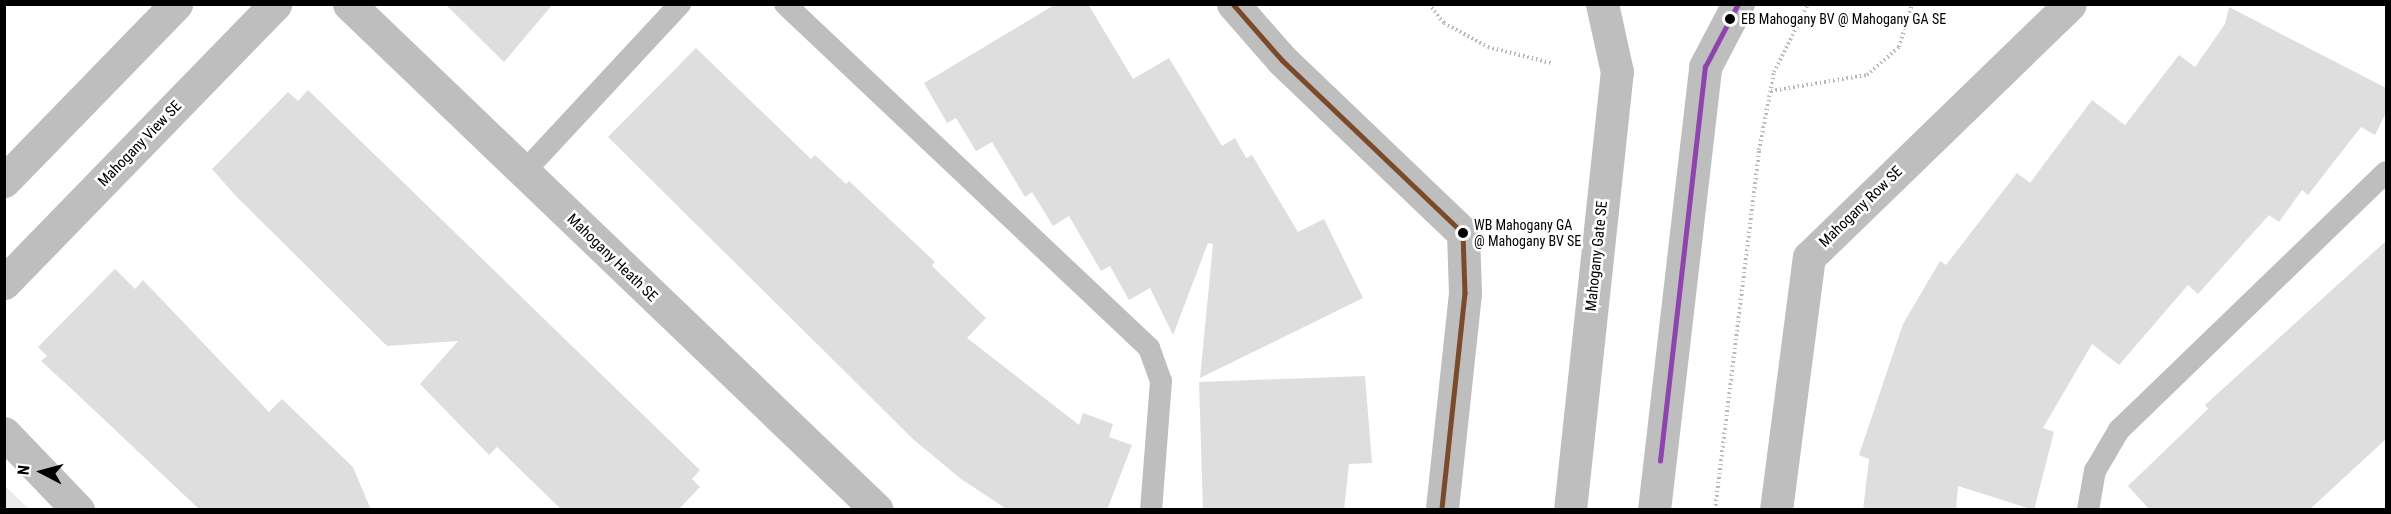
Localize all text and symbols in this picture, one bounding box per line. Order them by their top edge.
place label: EB Mahogany BV @ Mahogany GA SE [1741,11,1946,27]
marker: EB Mahogany BV @ Mahogany GA SE [1724,13,1736,25]
street label: Mahogany View SE [95,97,185,191]
street label: Mahogany Row SE [1816,163,1906,251]
street label: Mahogany Gate SE [1582,200,1612,312]
street label: Mahogany Heath SE [563,210,661,306]
place label: WB Mahogany GA @ Mahogany BV SE [1474,217,1581,250]
marker: WB Mahogany GA @ Mahogany BV SE [1457,227,1469,239]
north arrow [12,442,72,502]
text: N [14,464,34,476]

